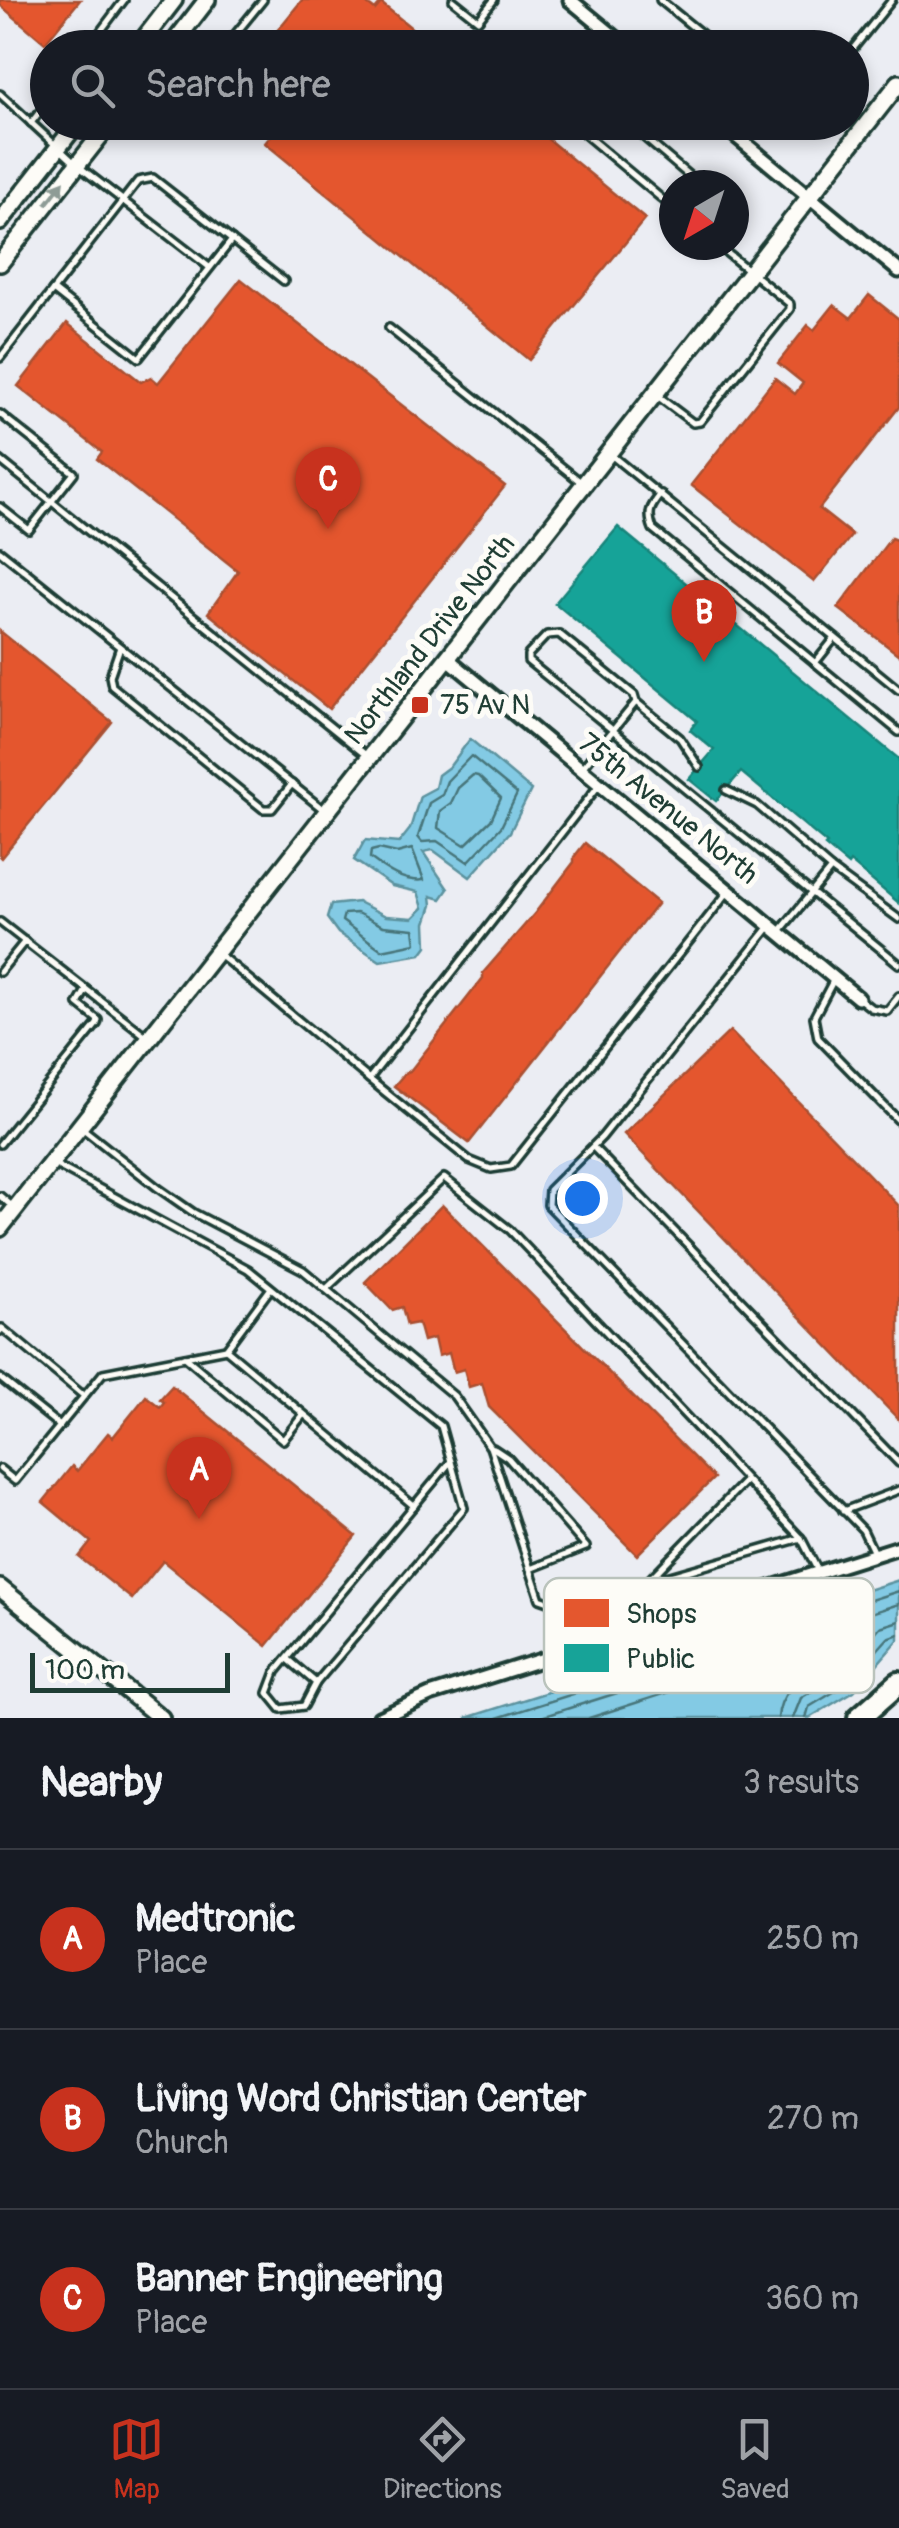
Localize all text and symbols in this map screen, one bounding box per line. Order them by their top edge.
search box [30,30,869,140]
icon: search [65,58,120,113]
text: Search here [145,61,331,109]
north arrow [659,170,749,260]
one-way arrow [44,180,65,206]
pin: C [296,446,360,529]
street label: Northland Drive North [337,528,523,752]
pin: B [672,580,736,662]
place label: 75 Av N [440,688,530,723]
marker: 75 Av N [409,694,431,716]
street label: 75th Avenue North [571,726,765,892]
your location [557,1173,608,1224]
pin: A [166,1436,232,1519]
legend [544,1578,874,1693]
text: Shops [626,1597,697,1632]
text: Public [626,1642,695,1677]
scale bar [30,1648,230,1692]
text: 100 m [45,1653,125,1688]
text: Nearby [40,1757,162,1809]
text: 3 results [743,1763,859,1803]
text: Medtronic [135,1895,295,1943]
text: A [62,1919,83,1959]
text: 250 m [767,1919,859,1959]
text: Place [135,1943,207,1983]
text: Living Word Christian Center [135,2075,586,2123]
text: B [63,2099,82,2139]
text: 270 m [767,2099,859,2139]
text: Church [135,2123,229,2163]
text: Banner Engineering [135,2255,443,2303]
text: C [63,2279,82,2319]
text: 360 m [765,2279,859,2319]
text: Place [135,2303,207,2343]
tab: Map [109,2412,164,2507]
tab: Directions [383,2412,502,2507]
tab: Saved [720,2412,790,2507]

